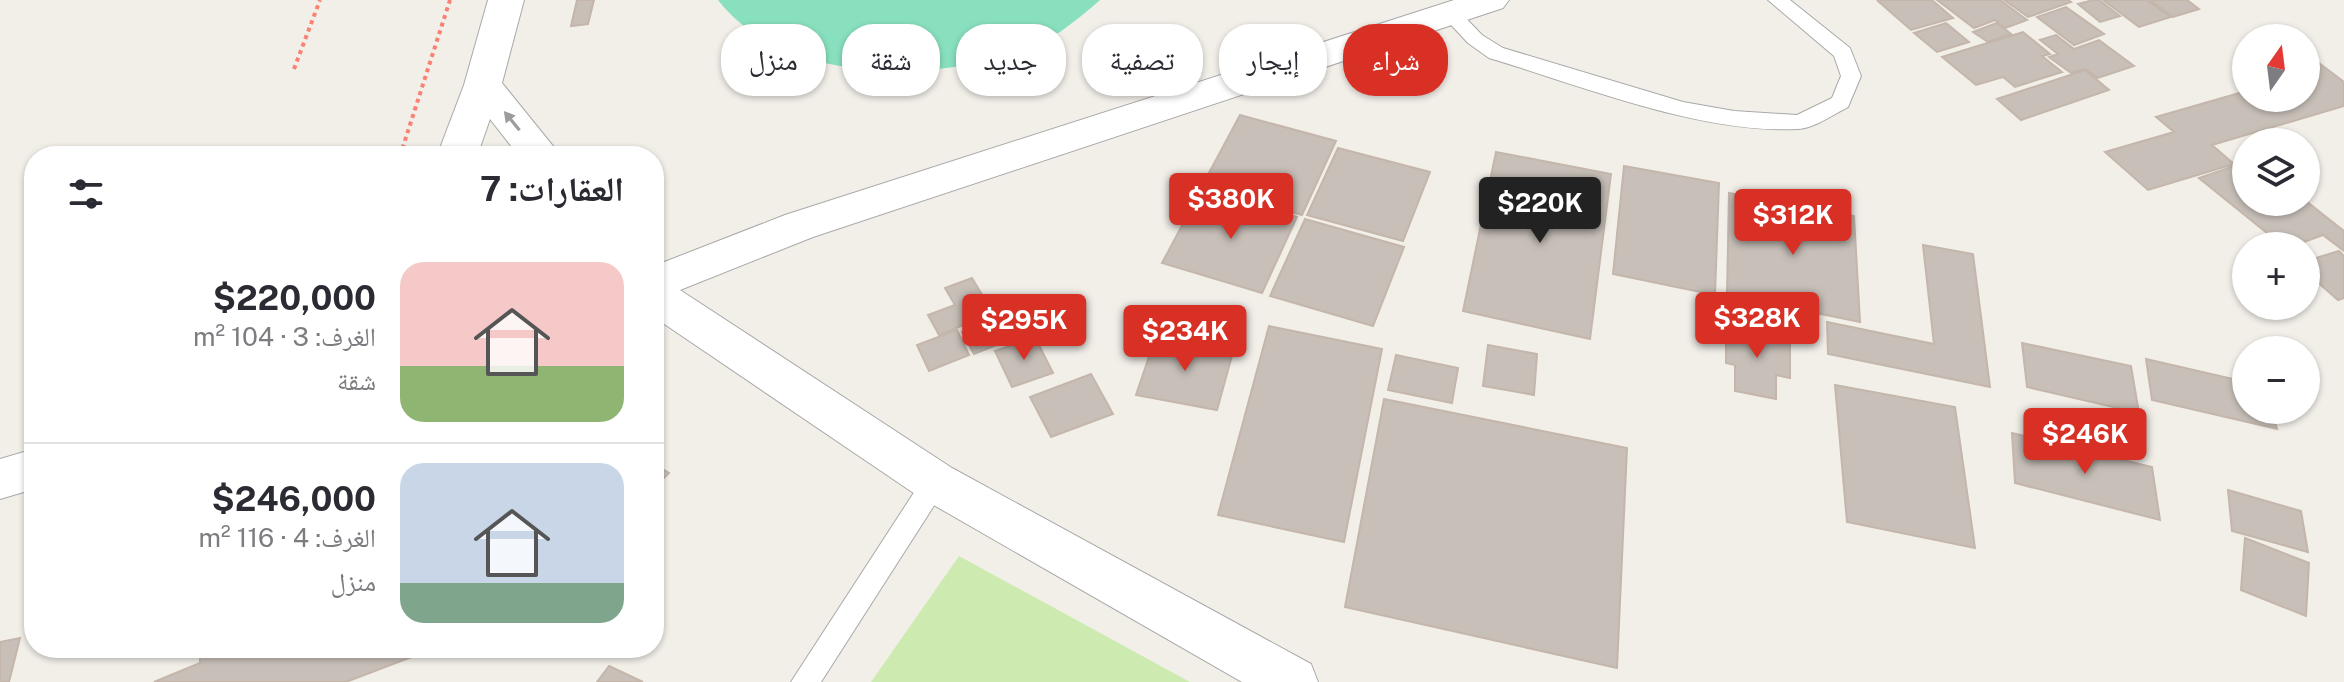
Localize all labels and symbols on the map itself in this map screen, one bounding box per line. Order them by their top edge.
north arrow [2232,24,2320,112]
one-way arrow [504,111,520,131]
pin: $380K [1175,173,1287,241]
pin: $220K [1484,177,1596,245]
pin: $312K [1737,189,1849,257]
pin: $328K [1701,292,1813,360]
pin: $295K [968,294,1080,362]
pin: $234K [1129,305,1241,373]
pin: $246K [2029,408,2141,476]

